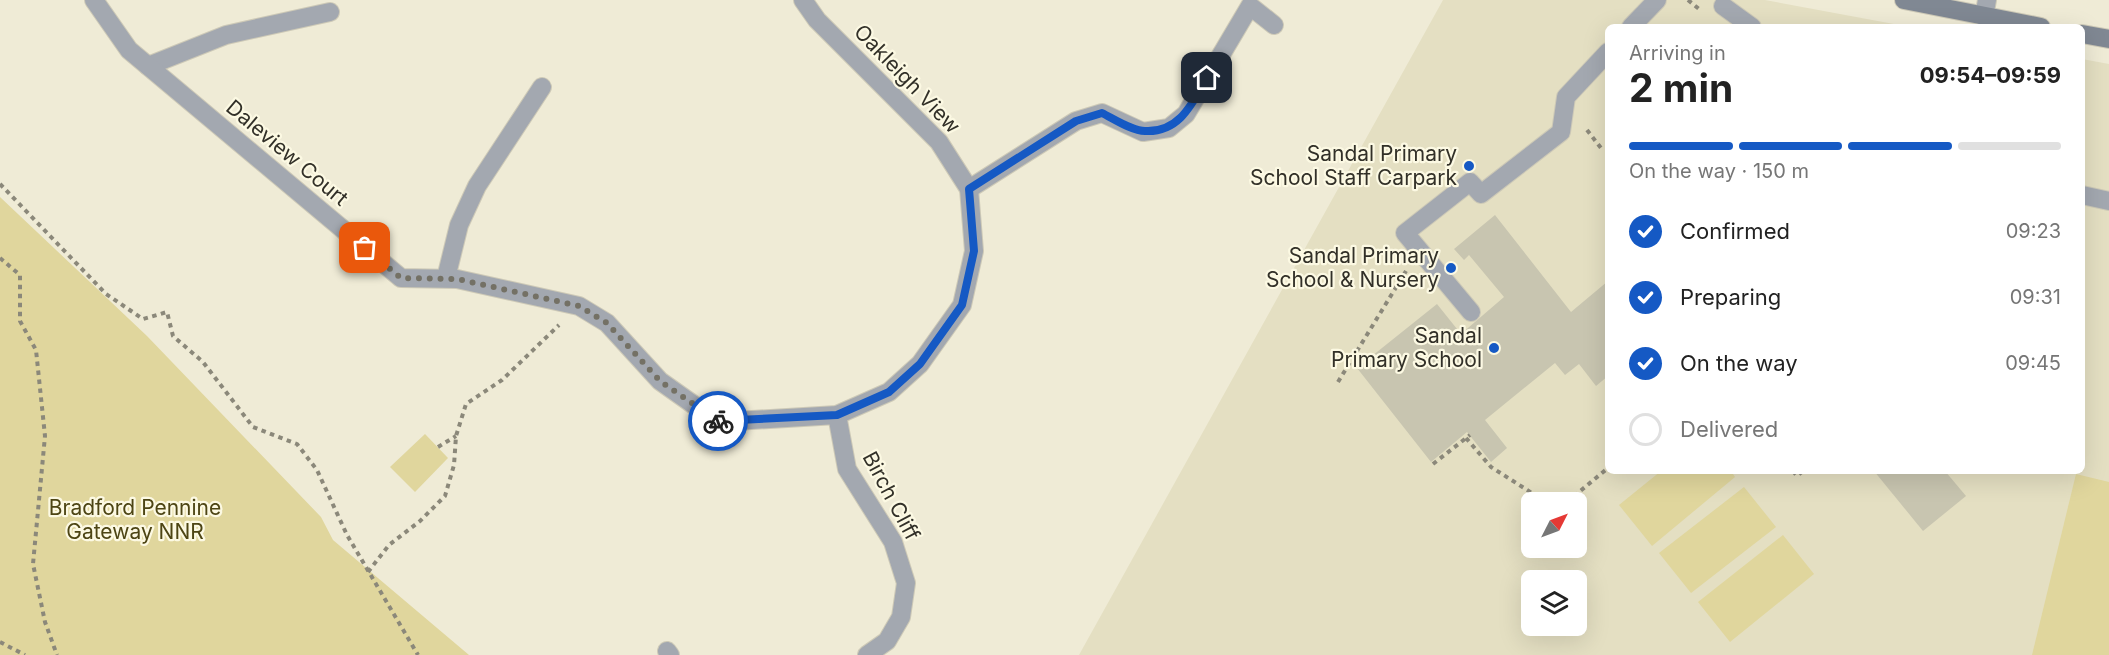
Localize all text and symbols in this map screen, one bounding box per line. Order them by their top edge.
street label: Oakleigh View [849,19,966,138]
text: Arriving in [1629,41,1726,65]
pin [1181,52,1232,103]
icon: home [1190,61,1223,94]
text: 09:54–09:59 [1920,62,2061,88]
text: 2 min [1629,64,1733,111]
street label: Daleview Court [221,94,353,211]
place label: Sandal Primary School Staff Carpark [1250,141,1457,190]
marker: Sandal Primary School Staff Carpark [1462,159,1476,173]
text: On the way · 150 m [1629,159,1809,183]
icon: check [1629,215,1662,248]
text: Confirmed [1680,218,1790,244]
text: 09:23 [2006,219,2061,243]
pin [339,222,390,273]
icon: bag [348,231,381,264]
place label: Sandal Primary School & Nursery [1266,243,1439,292]
marker: Sandal Primary School & Nursery [1444,261,1458,275]
icon: check [1629,281,1662,314]
text: Preparing [1680,284,1781,310]
text: 09:31 [2010,285,2061,309]
place label: Sandal Primary School [1331,323,1482,372]
marker: Sandal Primary School [1487,341,1501,355]
icon: check [1629,347,1662,380]
text: On the way [1680,350,1798,376]
text: 09:45 [2005,351,2061,375]
courier [688,391,748,451]
icon: bike [702,405,735,438]
text: Delivered [1680,416,1778,442]
street label: Birch Cliff [858,447,925,545]
north arrow [1521,492,1587,558]
map controls [1521,492,1587,636]
park label: Bradford Pennine Gateway NNR [49,495,221,544]
button: layers [1521,570,1587,636]

